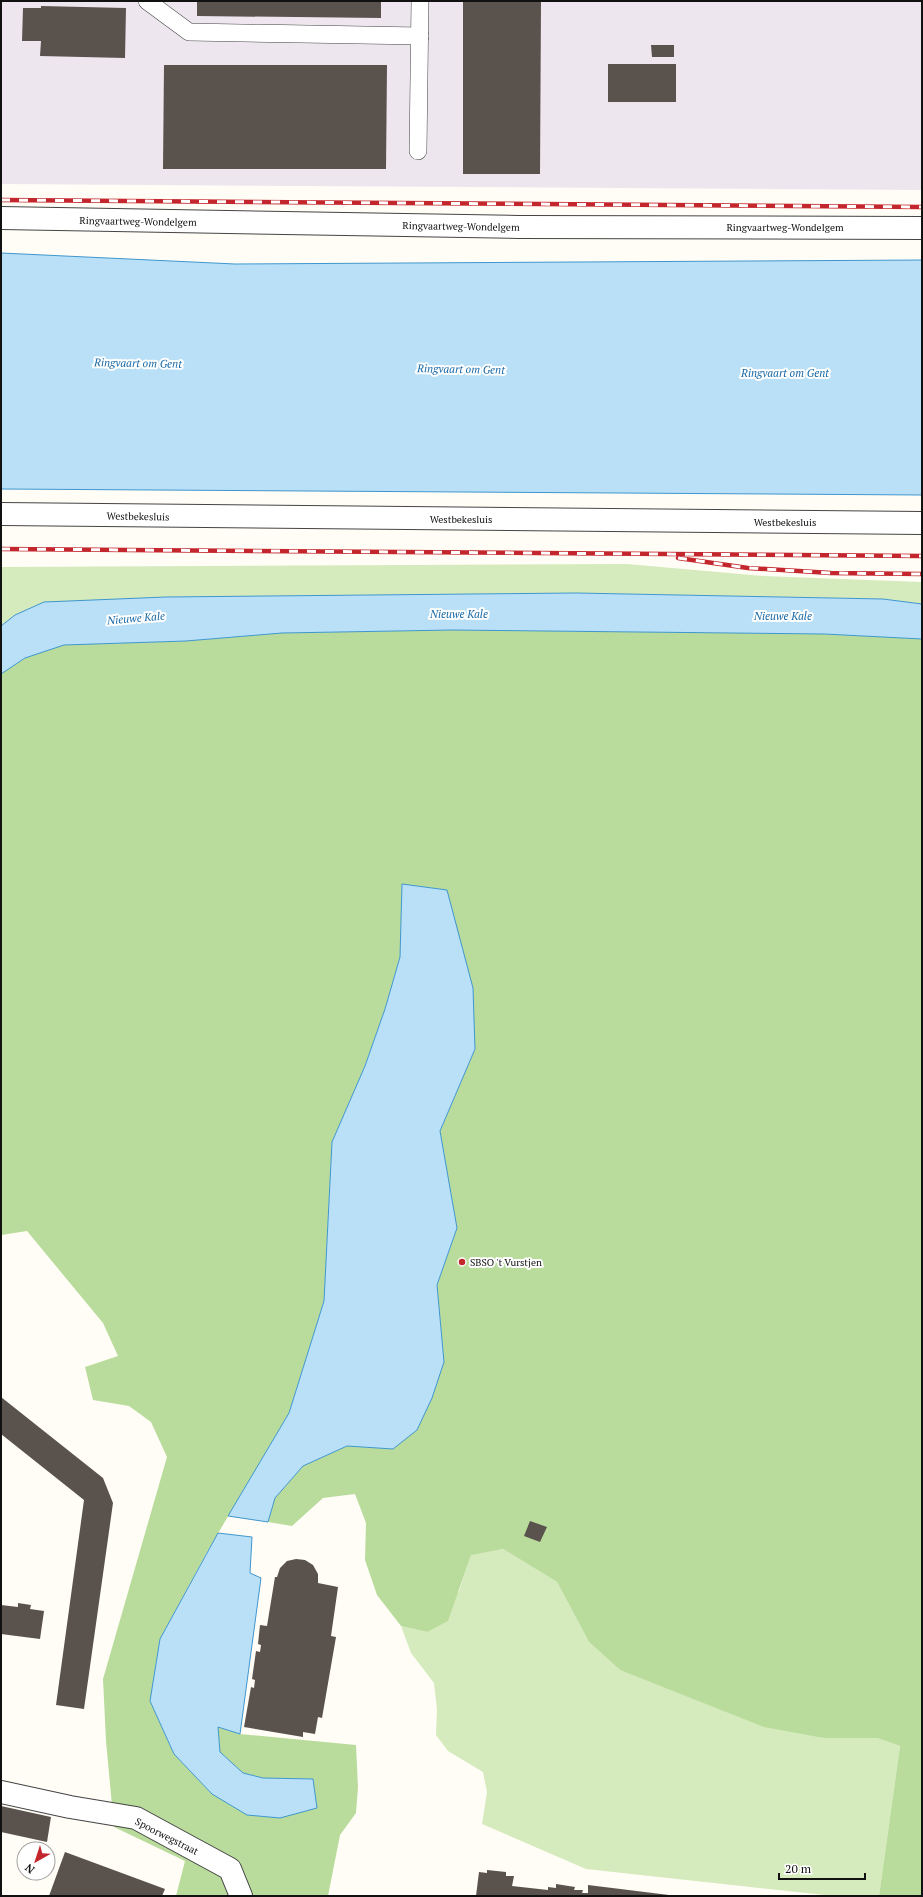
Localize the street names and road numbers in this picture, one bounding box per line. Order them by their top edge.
street label: Ringvaartweg-Wondelgem [79,214,197,229]
street label: Ringvaartweg-Wondelgem [402,219,520,234]
street label: Ringvaartweg-Wondelgem [726,221,844,234]
street label: Westbekesluis [107,509,169,524]
street label: Westbekesluis [430,513,492,526]
street label: Westbekesluis [754,516,816,529]
street label: Spoorwegstraat [133,1815,201,1858]

